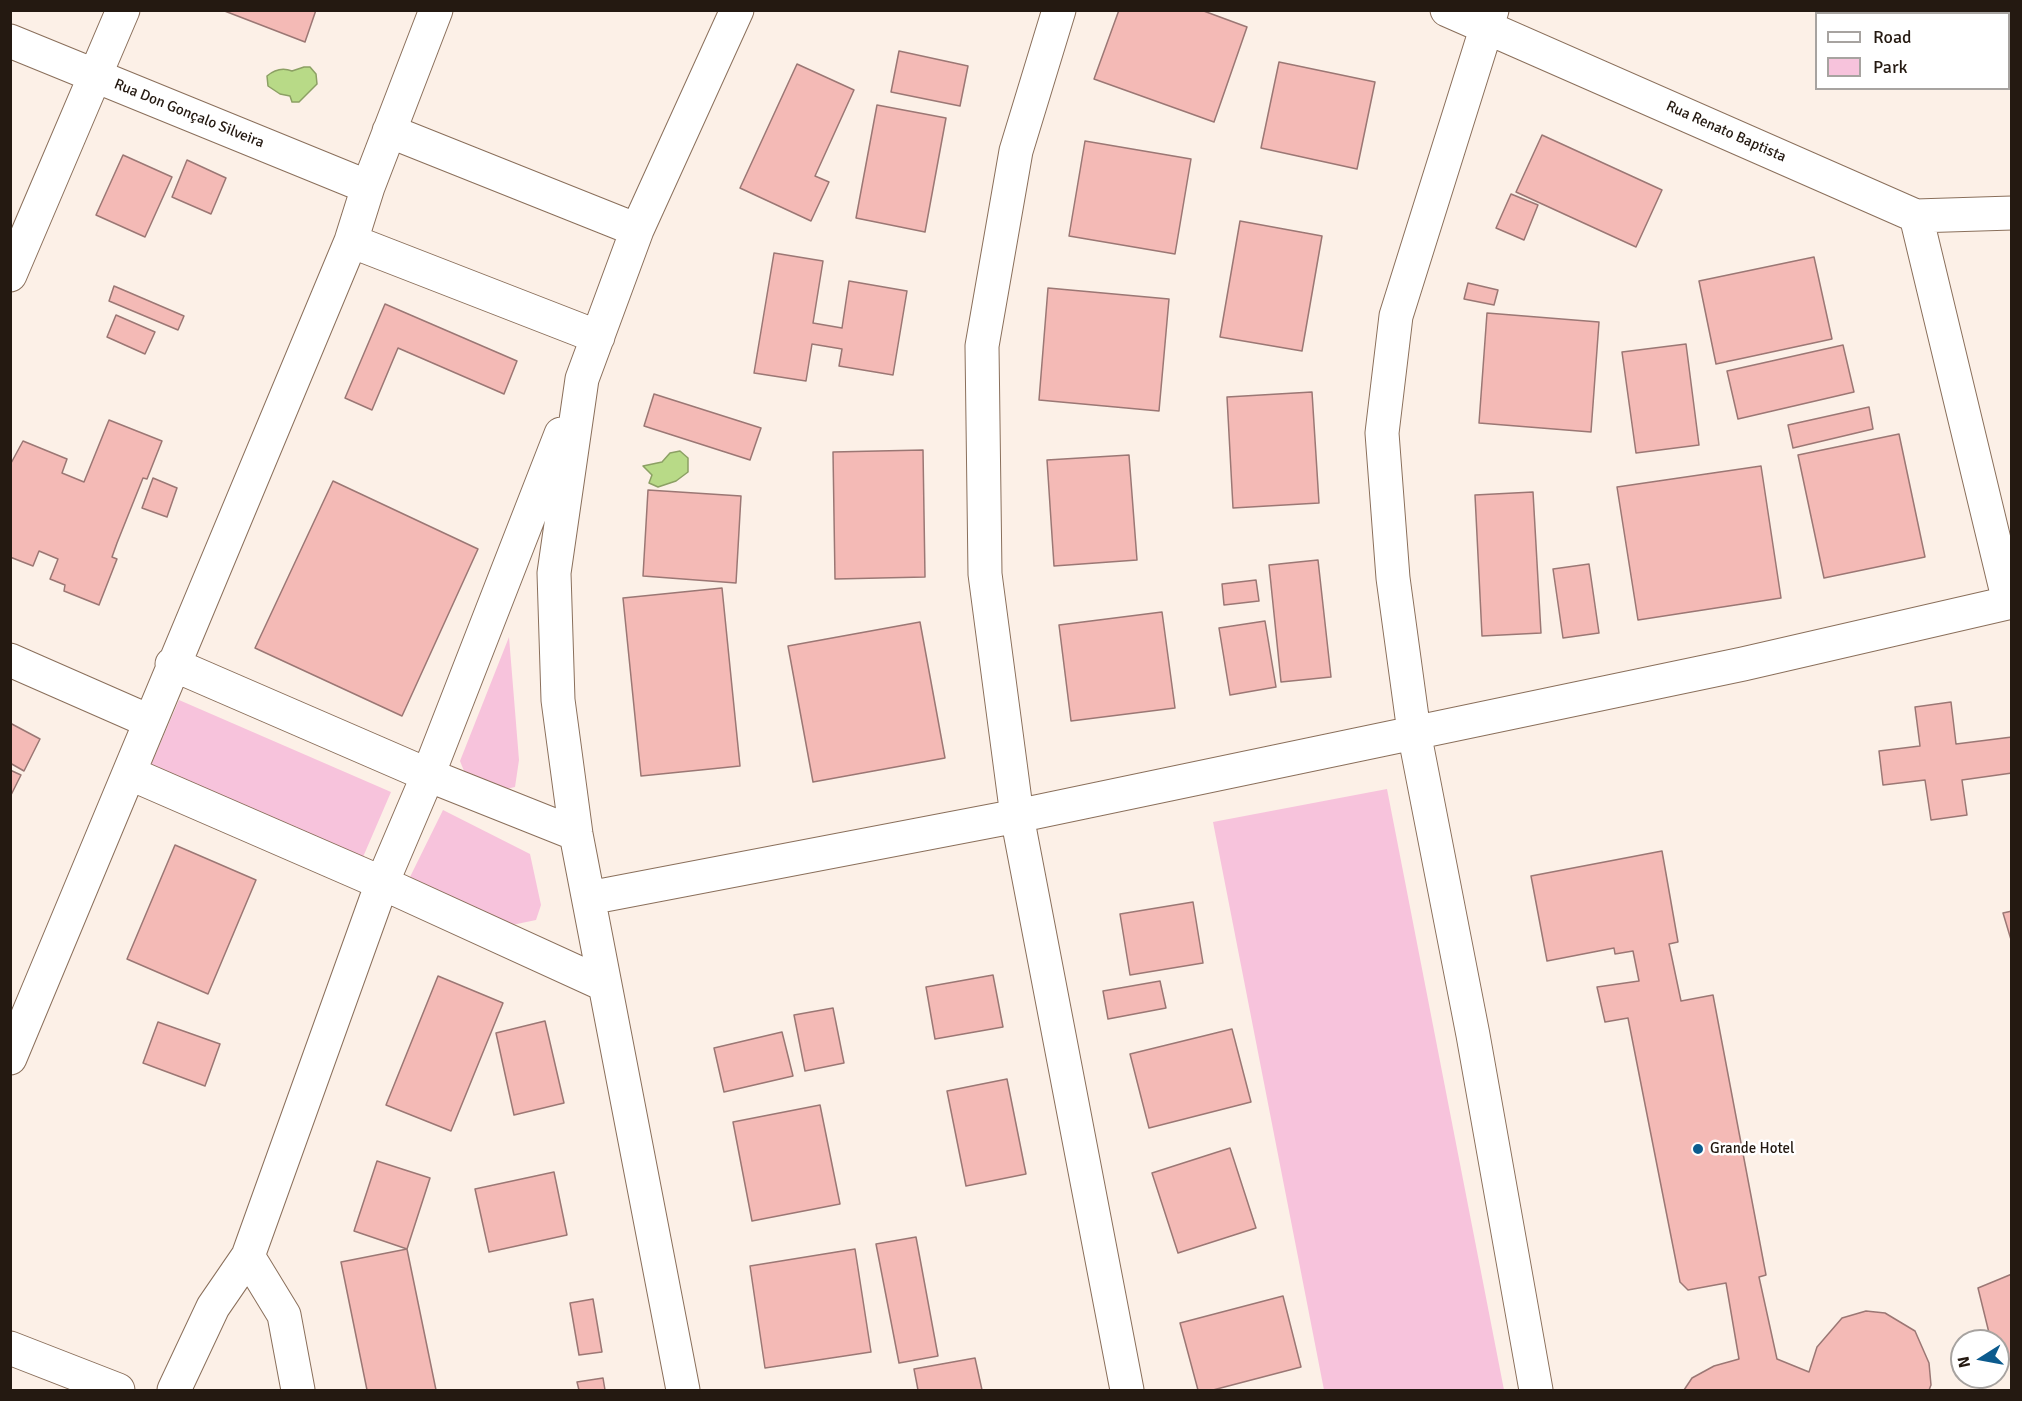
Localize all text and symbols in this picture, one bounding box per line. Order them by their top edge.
legend [1815,12,2010,90]
text: Road [1873,26,1912,48]
text: Park [1873,56,1908,78]
street label: Rua Don Gonçalo Silveira [111,76,267,152]
street label: Rua Renato Baptista [1663,97,1789,167]
place label: Grande Hotel [1710,1140,1794,1158]
marker: Grande Hotel [1691,1142,1705,1156]
north arrow [1950,1329,2010,1389]
text: N [1953,1355,1975,1369]

